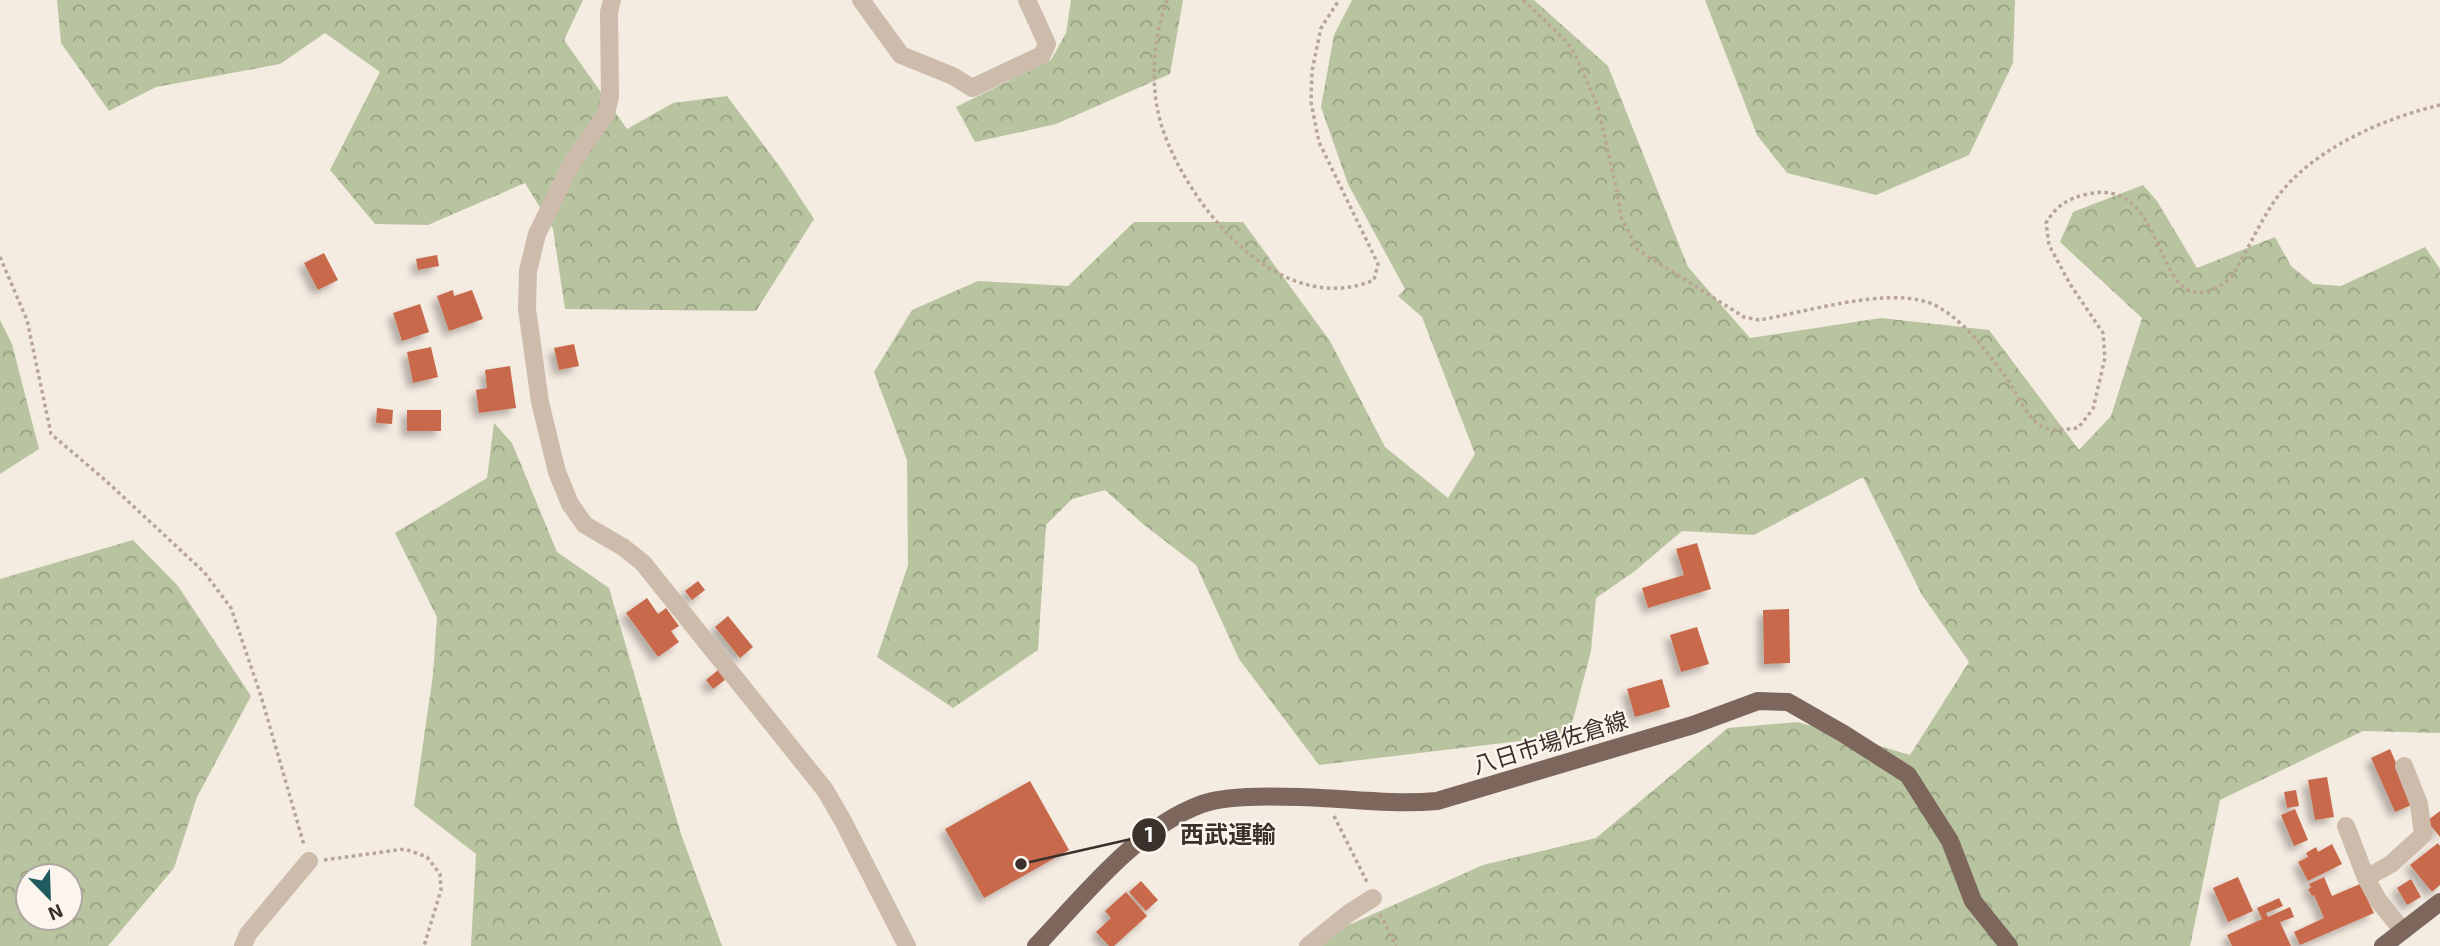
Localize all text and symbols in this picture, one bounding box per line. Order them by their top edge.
street label: 八日市場佐倉線 [1469,705,1631,779]
callout: 西武運輸 [1131,813,1290,858]
text: 西武運輸 [1180,819,1276,848]
text: 1 [1144,821,1154,846]
north arrow [14,862,84,932]
text: N [45,900,67,926]

